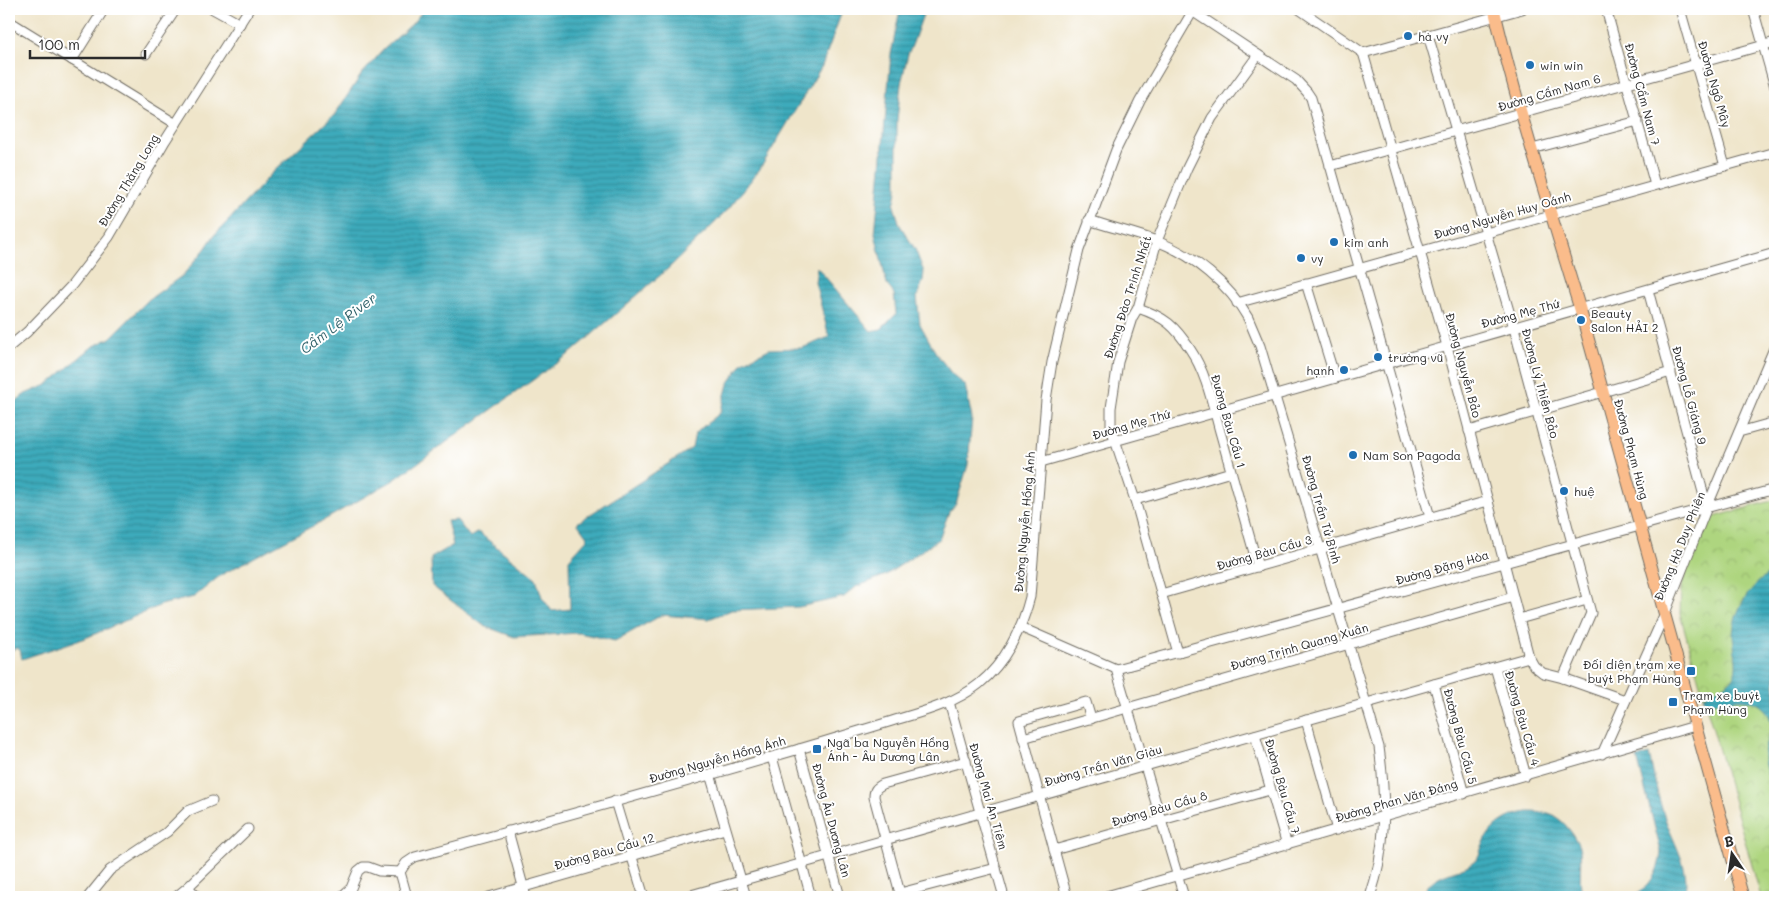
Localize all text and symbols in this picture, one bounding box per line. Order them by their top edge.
scale bar [30,28,145,60]
place label: hà vy [1418,28,1449,44]
marker: hà vy [1402,30,1414,42]
text: 100 m [38,34,80,54]
street label: Đường Ngô Mây [1695,39,1735,129]
street label: Đường Cẩm Nam 7 [1622,41,1664,147]
place label: win win [1540,57,1583,73]
marker: win win [1524,59,1536,71]
street label: Đường Cẩm Nam 6 [1496,70,1602,114]
street label: Đường Thăng Long [94,131,162,229]
street label: Đường Nguyễn Huy Oánh [1432,188,1573,242]
street label: Đường Đào Trinh Nhất [1099,233,1155,361]
place label: kim anh [1344,234,1389,250]
marker: kim anh [1328,236,1340,248]
place label: vy [1311,250,1324,266]
marker: vy [1295,252,1307,264]
water label: Cẩm Lệ River [296,288,380,358]
street label: Đường Mẹ Thứ [1479,295,1561,331]
place label: Beauty Salon HẢI 2 [1591,305,1659,335]
street label: Đường Nguyễn Bảo [1442,311,1486,419]
marker: Beauty Salon HẢI 2 [1575,314,1587,326]
street label: Đường Lý Thiên Bảo [1519,326,1563,440]
street label: Đường Lỗ Giáng 9 [1669,344,1711,446]
place label: trường vũ [1388,349,1443,365]
marker: trường vũ [1372,351,1384,363]
place label: hạnh [1306,362,1334,378]
marker: hạnh [1338,364,1350,376]
street label: Đường Bàu Cầu 1 [1208,372,1250,470]
street label: Đường Phạm Hùng [1611,397,1653,501]
street label: Đường Mẹ Thứ [1090,405,1172,443]
place label: Nam Son Pagoda [1363,447,1461,463]
marker: Nam Son Pagoda [1347,449,1359,461]
street label: Đường Nguyễn Hồng Ánh [1010,451,1038,593]
street label: Đường Trần Tử Bình [1299,453,1345,565]
place label: huệ [1574,483,1595,499]
marker: huệ [1558,485,1570,497]
street label: Đường Hà Duy Phiên [1650,489,1708,603]
street label: Đường Bàu Cầu 3 [1214,531,1314,573]
street label: Đường Đặng Hòa [1393,546,1491,588]
street label: Đường Trịnh Quang Xuân [1228,619,1370,673]
place label: Đối diện trạm xe buýt Phạm Hùng [1583,656,1681,686]
marker: Đối diện trạm xe buýt Phạm Hùng [1685,665,1697,677]
street label: Đường Bàu Cầu 4 [1502,668,1544,768]
street label: Đường Bàu Cầu 5 [1441,686,1481,786]
place label: Trạm xe buýt Phạm Hùng [1683,687,1760,717]
marker: Trạm xe buýt Phạm Hùng [1667,696,1679,708]
street label: Đường Nguyễn Hồng Ánh [647,732,787,786]
place label: Ngã ba Nguyễn Hồng Ánh - Âu Dương Lân [827,734,949,764]
street label: Đường Bàu Cầu 7 [1262,737,1304,836]
street label: Đường Mai An Tiêm [966,741,1012,851]
street label: Đường Trần Văn Giàu [1042,741,1164,789]
marker: Ngã ba Nguyễn Hồng Ánh - Âu Dương Lân [811,743,823,755]
street label: Đường Âu Dương Lân [809,761,855,879]
street label: Đường Phan Văn Đáng [1333,775,1459,825]
street label: Đường Bàu Cầu 8 [1109,787,1209,829]
north arrow [1706,828,1756,878]
street label: Đường Bàu Cầu 12 [552,829,656,873]
text: B [1722,831,1736,851]

